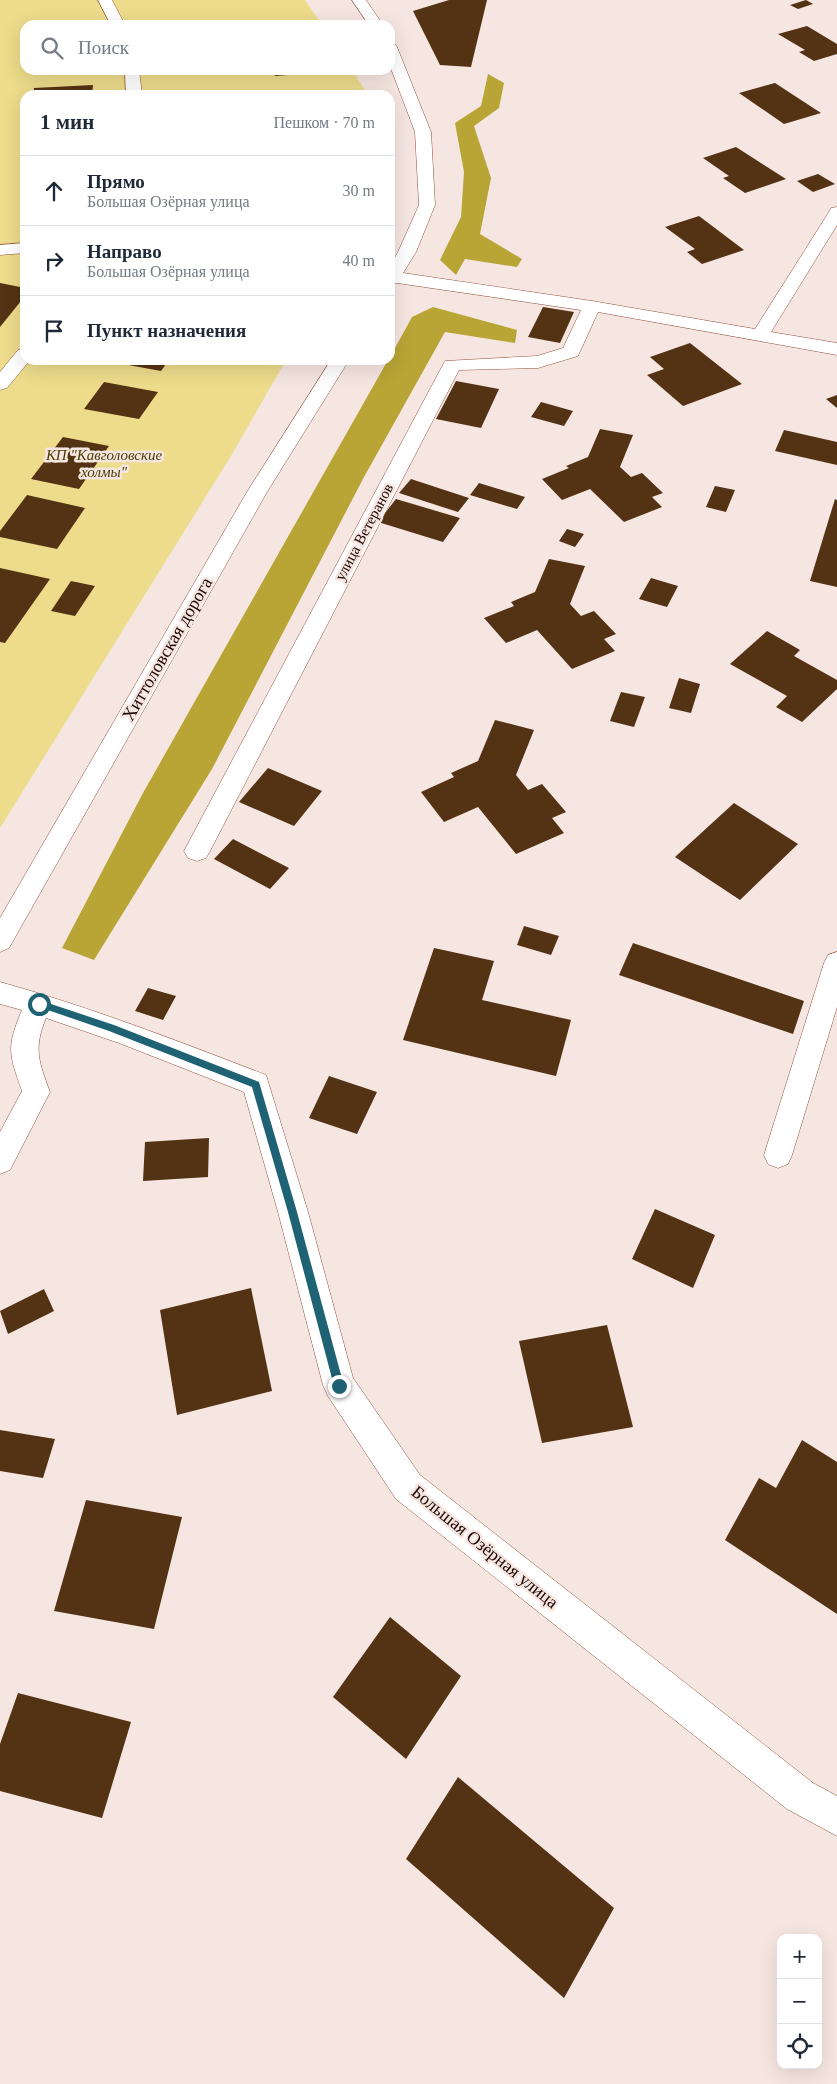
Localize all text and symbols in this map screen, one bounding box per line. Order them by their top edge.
search box [20,20,395,75]
icon: search [38,34,66,62]
text: Поиск [78,37,129,58]
text: 1 мин [40,110,94,134]
text: Пешком · 70 m [273,114,375,131]
text: Прямо [87,171,145,192]
icon: ahead [40,177,68,205]
text: 30 m [343,182,375,199]
text: Большая Озёрная улица [87,193,250,210]
text: Направо [87,241,162,262]
icon: right [40,247,68,275]
text: 40 m [343,252,375,269]
text: Большая Озёрная улица [87,263,250,280]
icon: arrive [40,317,68,345]
text: Пункт назначения [87,320,246,341]
park label: КП "Кавголовские холмы" [45,447,162,480]
street label: улица Ветеранов [332,481,396,583]
street label: Хиттоловская дорога [118,574,216,724]
route start [28,993,51,1016]
route end [328,1375,351,1398]
street label: Большая Озёрная улица [408,1482,562,1612]
map controls [777,1934,822,2069]
button: + [777,1934,822,1979]
button: − [777,1979,822,2024]
button: locate [777,2024,822,2069]

